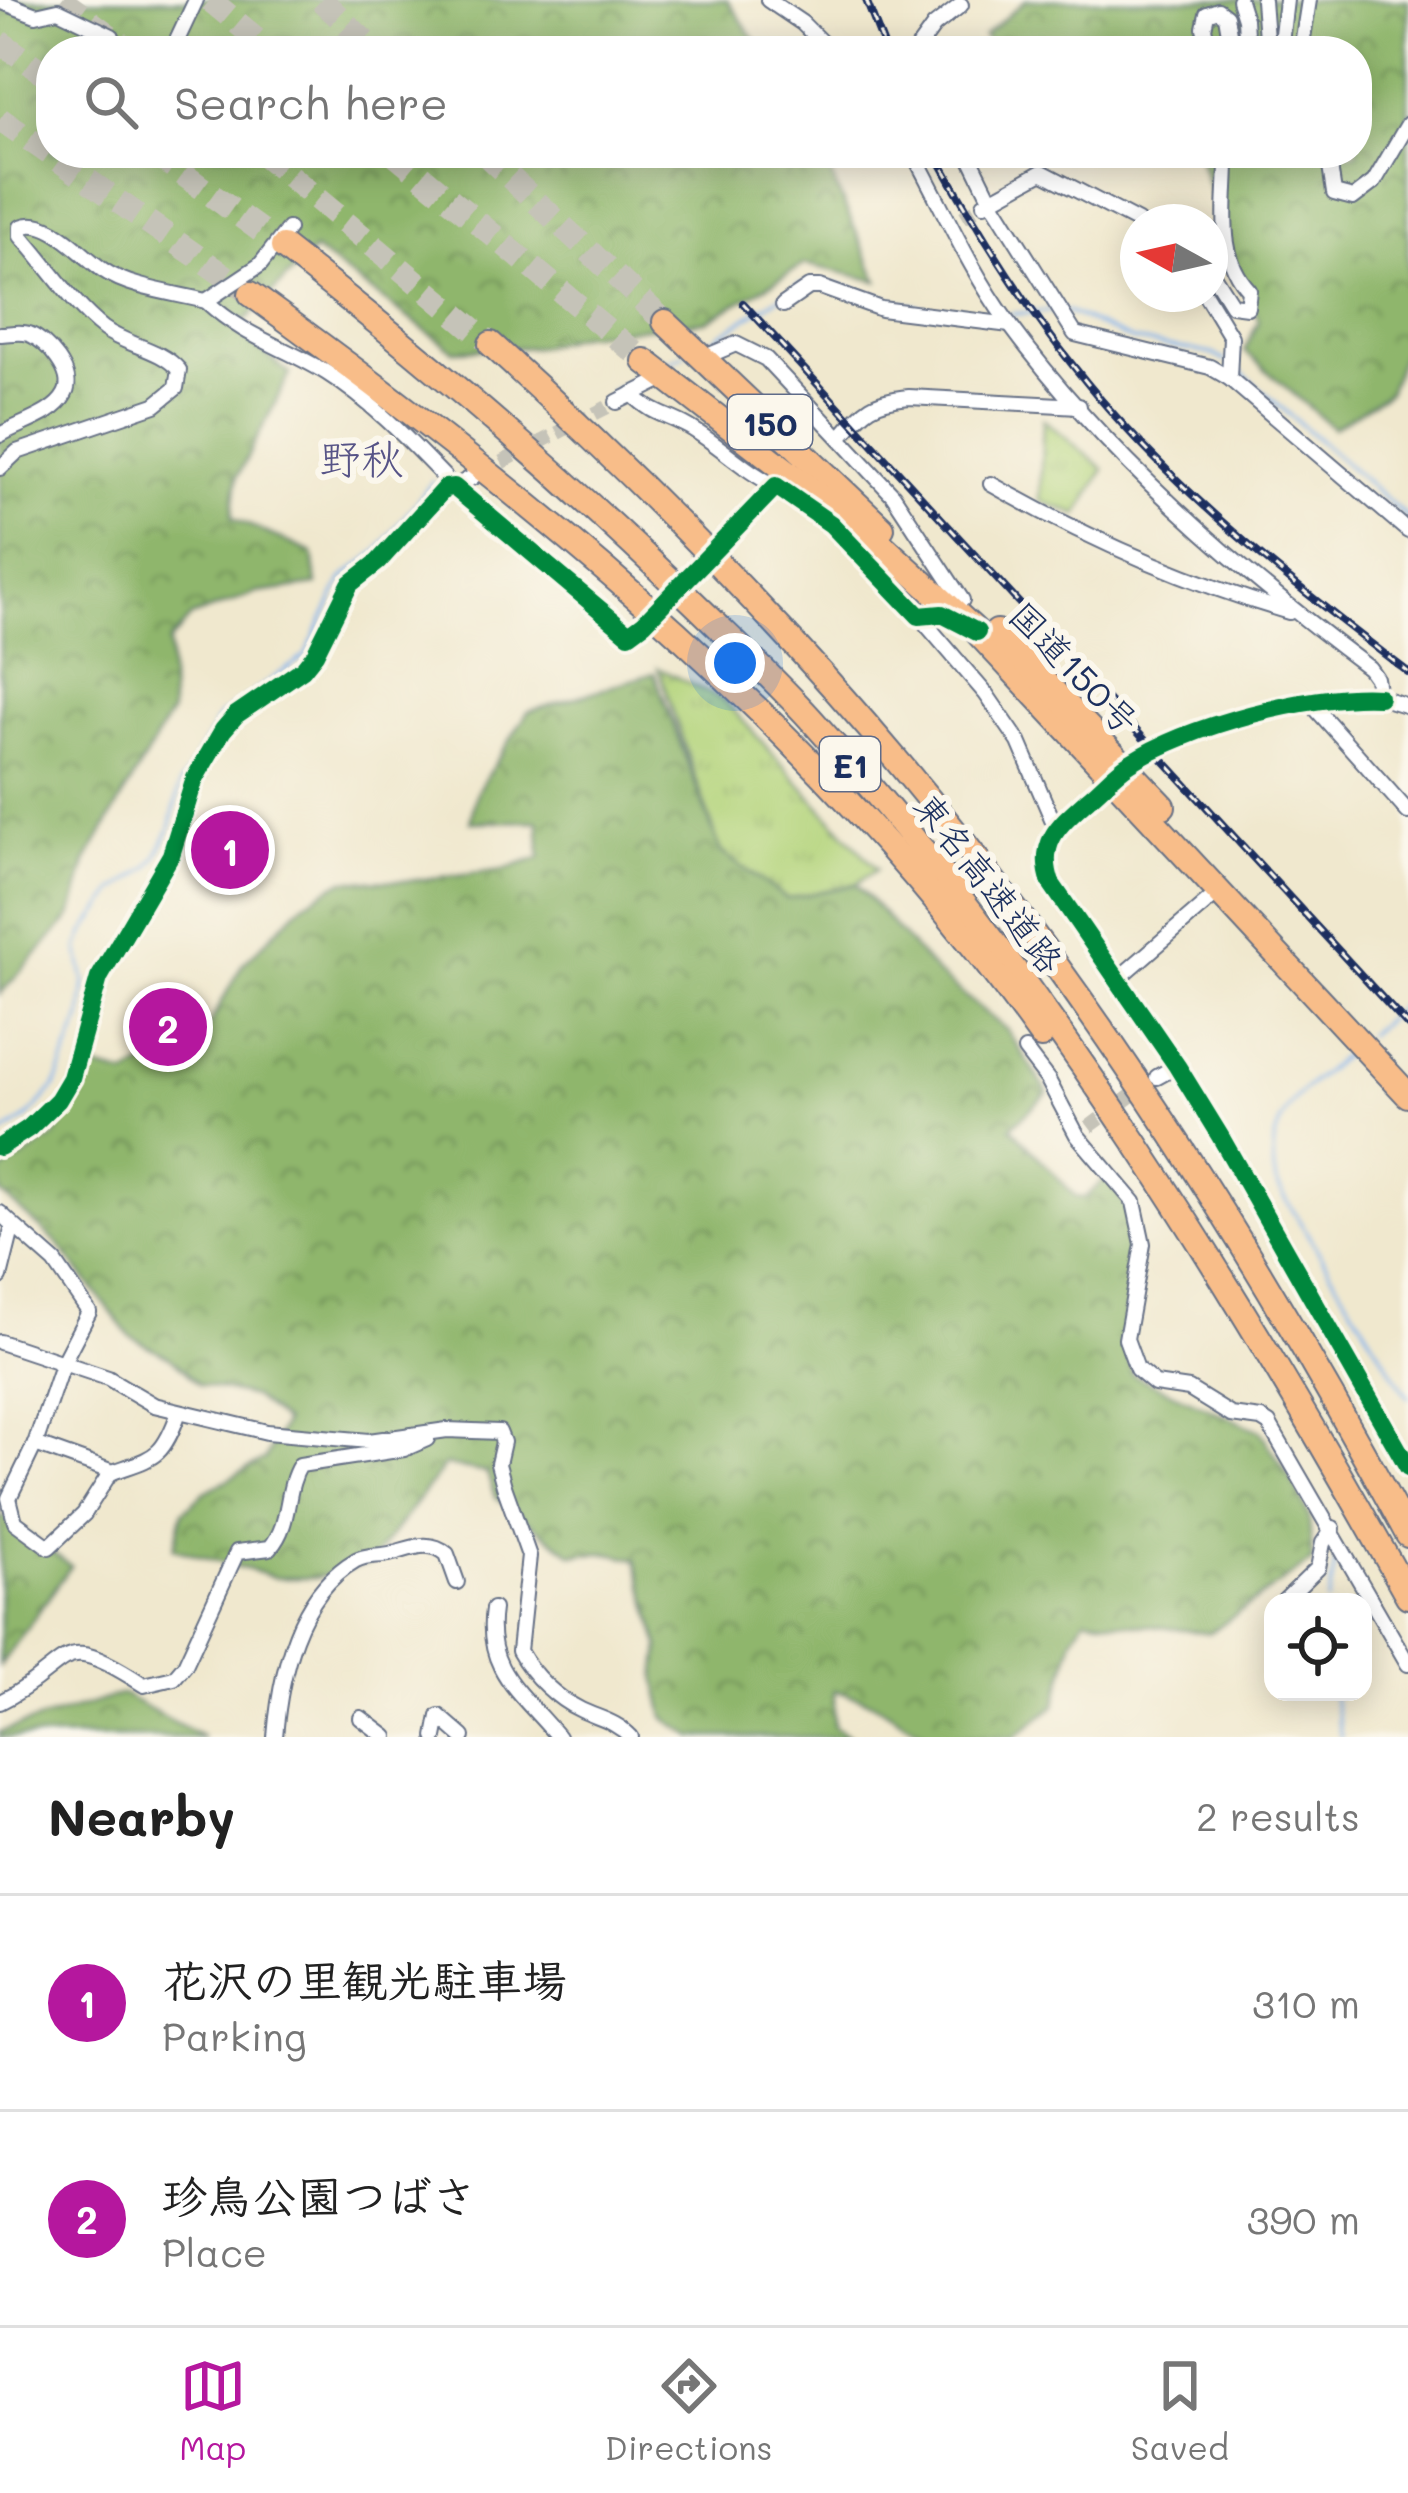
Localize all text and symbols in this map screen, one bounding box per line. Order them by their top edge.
search box [36,36,1372,168]
icon: search [78,69,144,135]
text: Search here [174,73,448,131]
north arrow [1120,204,1228,312]
road number: 150 [728,395,812,449]
district label: 野秋 [319,430,403,485]
street label: 国道150号 [1000,591,1150,743]
your location [705,633,765,693]
road number: E1 [820,737,880,791]
street label: 東名高速道路 [905,782,1075,982]
pin: 1 [191,805,269,895]
pin: 2 [129,982,207,1072]
map controls [1264,1593,1372,1701]
button: locate [1264,1593,1372,1701]
text: Nearby [48,1782,235,1849]
text: 2 results [1196,1790,1360,1841]
text: 花沢の里観光駐車場 [162,1950,567,2008]
text: 1 [78,1977,96,2028]
text: 310 m [1252,1977,1360,2028]
text: Parking [162,2010,307,2061]
text: 珍鳥公園つばさ [162,2166,477,2224]
text: 2 [76,2193,98,2244]
text: 390 m [1246,2193,1360,2244]
text: Place [162,2226,267,2277]
tab: Map [179,2353,246,2468]
tab: Directions [605,2353,772,2468]
tab: Saved [1131,2353,1229,2468]

